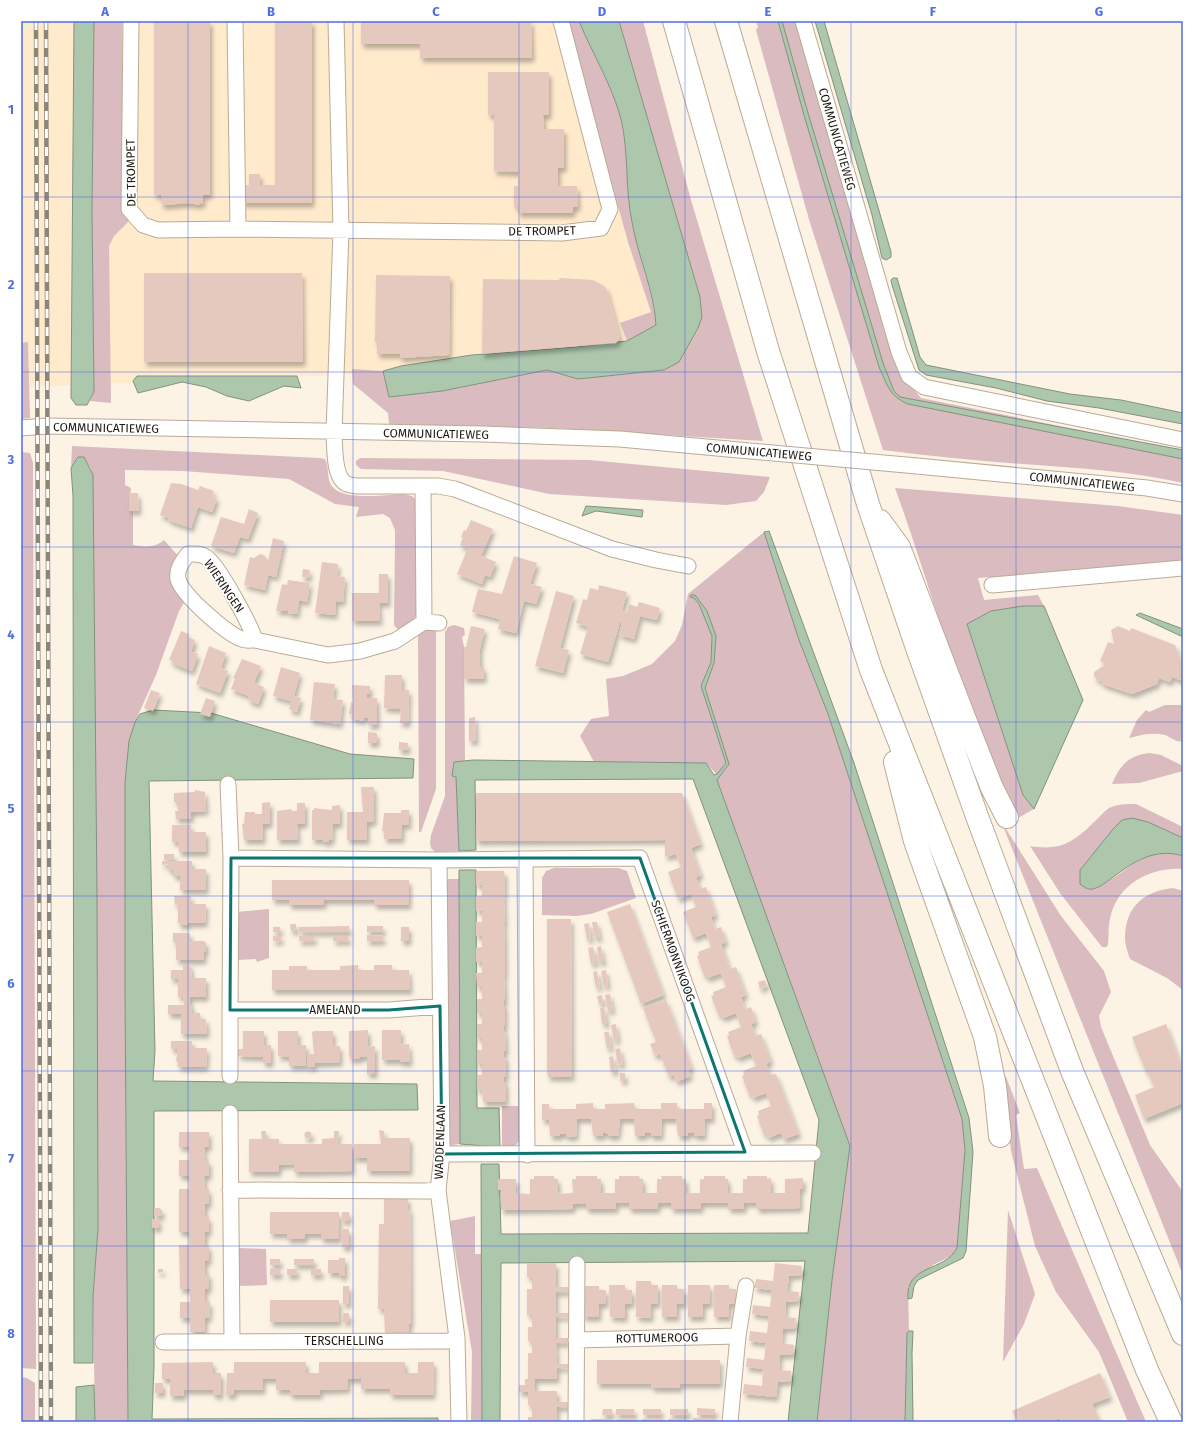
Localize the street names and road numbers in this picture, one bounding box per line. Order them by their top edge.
street label: COMMUNICATIEWEG [816,86,858,192]
street label: DE TROMPET [123,138,139,207]
street label: DE TROMPET [508,223,577,239]
street label: COMMUNICATIEWEG [53,420,159,436]
street label: COMMUNICATIEWEG [383,426,489,442]
street label: COMMUNICATIEWEG [706,440,812,464]
street label: COMMUNICATIEWEG [1029,469,1135,495]
street label: WIERINGEN [201,557,247,615]
street label: SCHIERMONNIKOOG [648,898,698,1004]
street label: AMELAND [309,1003,361,1017]
street label: WADDENLAAN [432,1104,448,1180]
street label: ROTTUMEROOG [616,1330,698,1346]
street label: TERSCHELLING [305,1334,383,1348]

